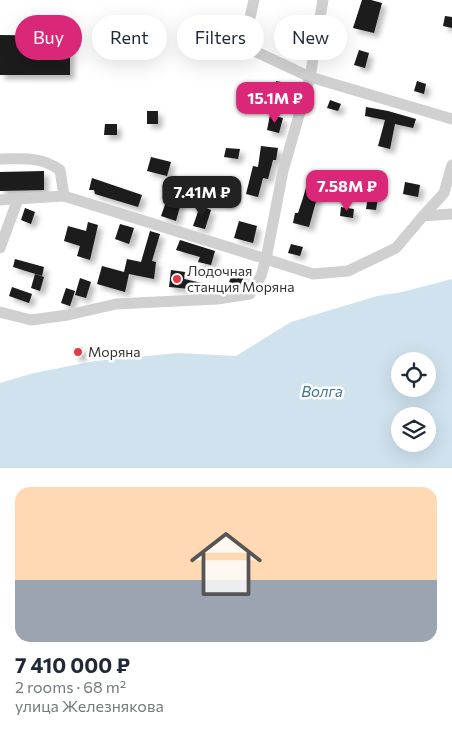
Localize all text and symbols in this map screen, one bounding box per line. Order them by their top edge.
chip: Buy [15,15,82,60]
chip: Rent [92,15,167,60]
chip: Filters [177,15,264,60]
chip: New [274,15,347,60]
pin: 15.1M ₽ [229,82,321,124]
text: 15.1M ₽ [247,88,303,107]
pin: 7.58M ₽ [301,170,393,212]
pin: 7.41M ₽ [156,176,248,218]
text: 7.58M ₽ [317,176,377,195]
text: 7.41M ₽ [173,182,231,201]
place label: Лодочная станция Моряна [187,262,294,295]
marker: Лодочная станция Моряна [171,273,183,285]
place label: Моряна [88,343,141,360]
marker: Моряна [72,346,84,358]
map controls [391,352,436,452]
button: locate [391,352,436,397]
water label: Волга [301,382,343,400]
button: layers [391,407,436,452]
icon: home [181,519,271,609]
text: 7 410 000 ₽ [15,652,130,677]
text: 2 rooms · 68 m² [15,677,126,696]
text: улица Железнякова [15,696,164,715]

